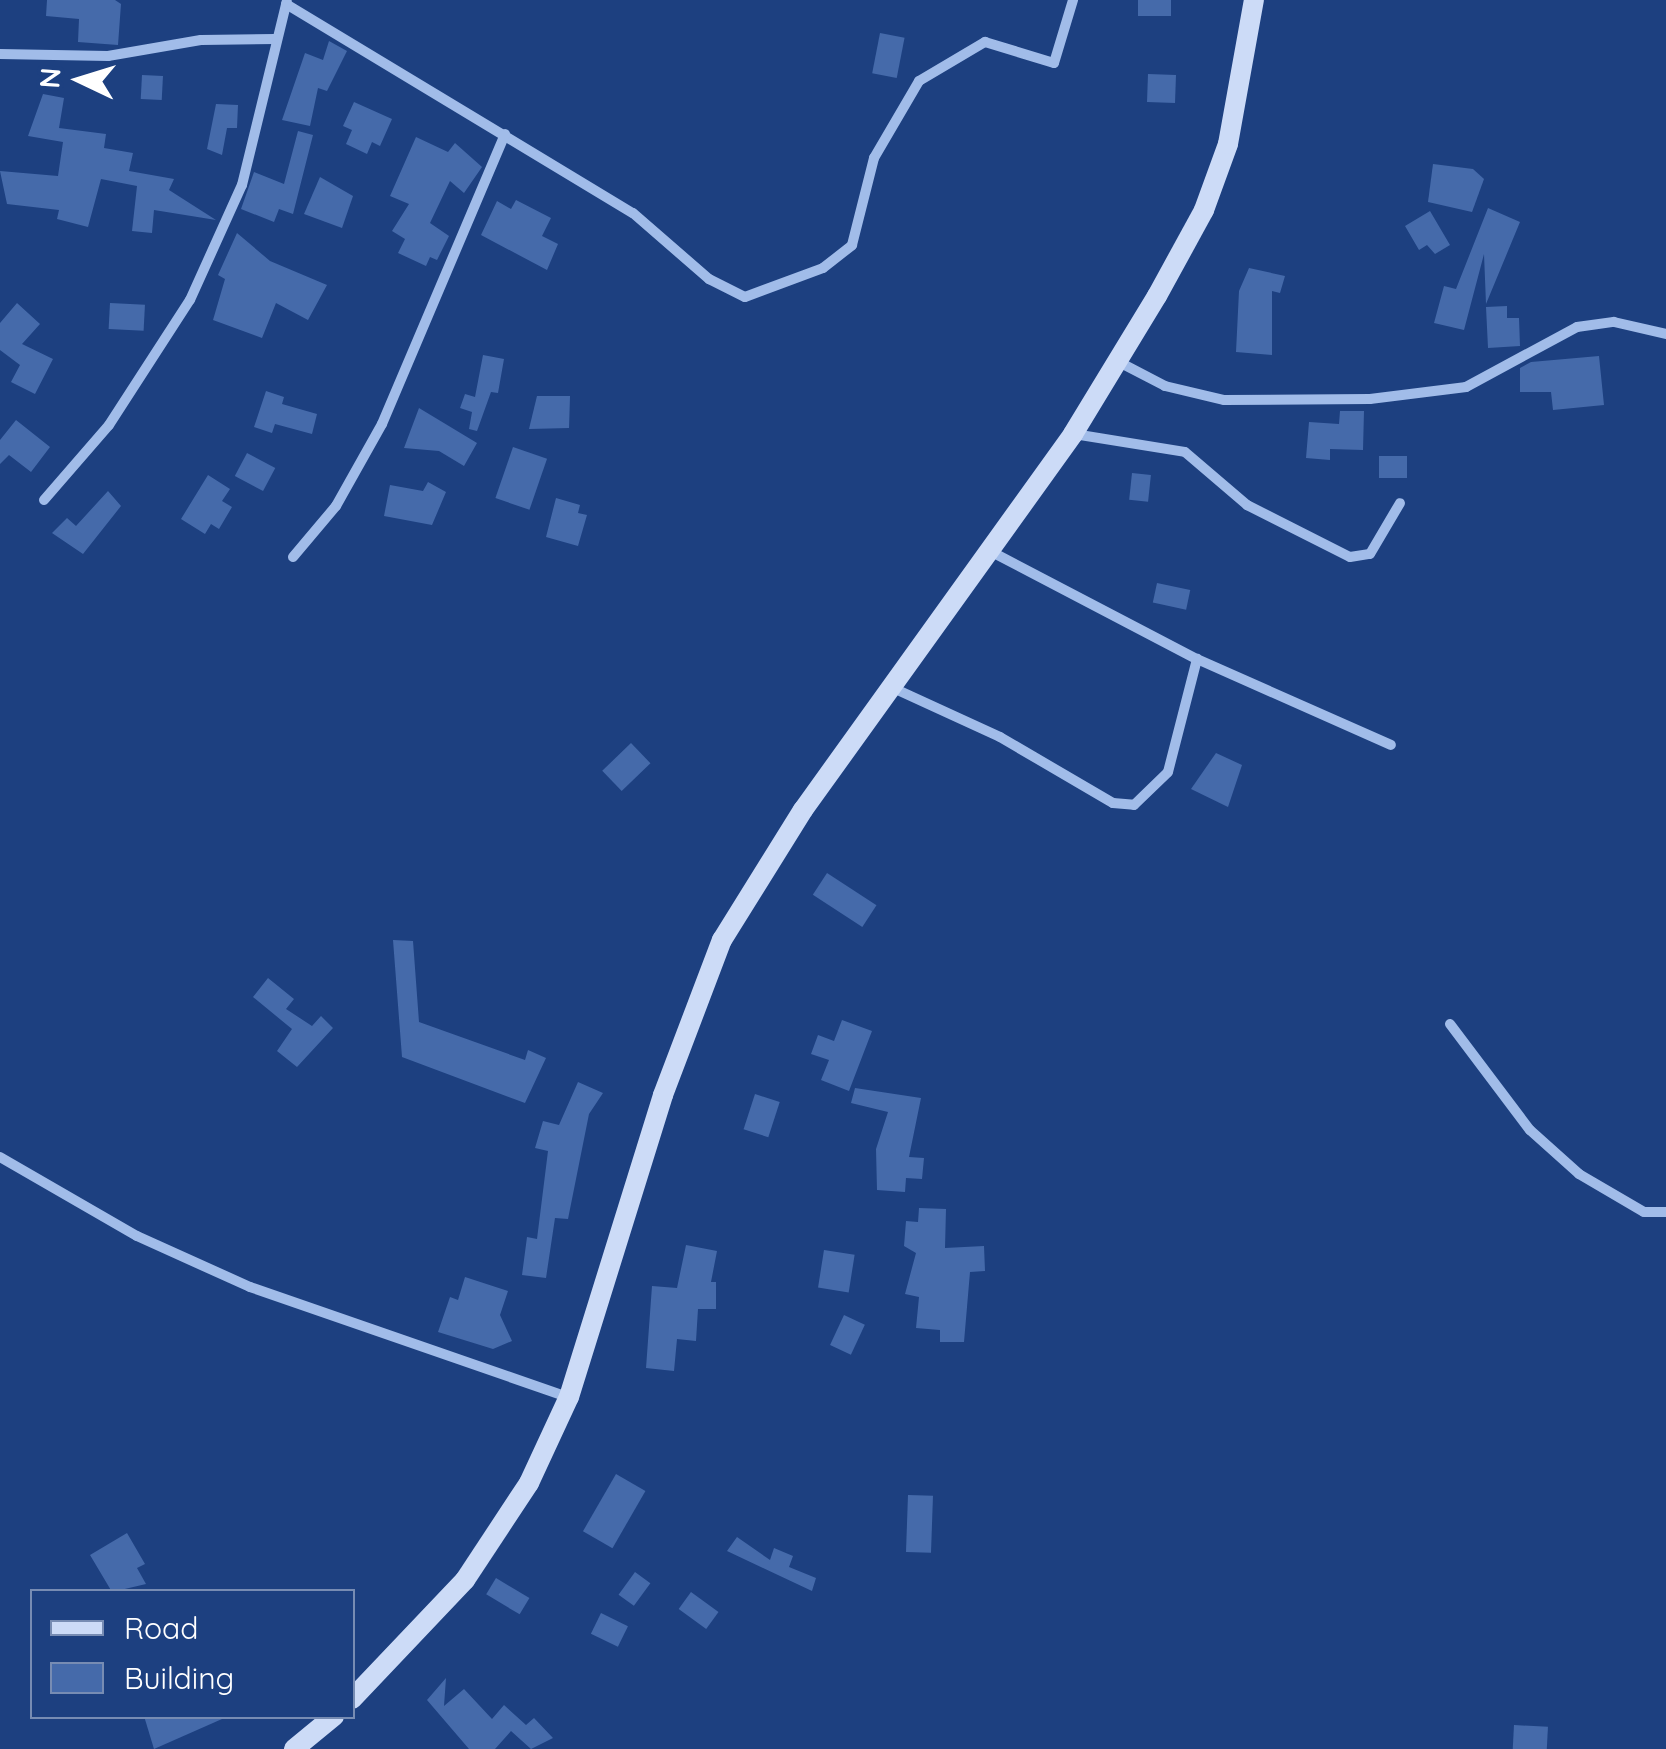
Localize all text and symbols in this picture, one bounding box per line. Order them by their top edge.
north arrow [30,30,130,130]
text: N [31,66,68,89]
legend [30,1589,355,1719]
text: Road [124,1609,198,1647]
text: Building [124,1659,234,1697]

